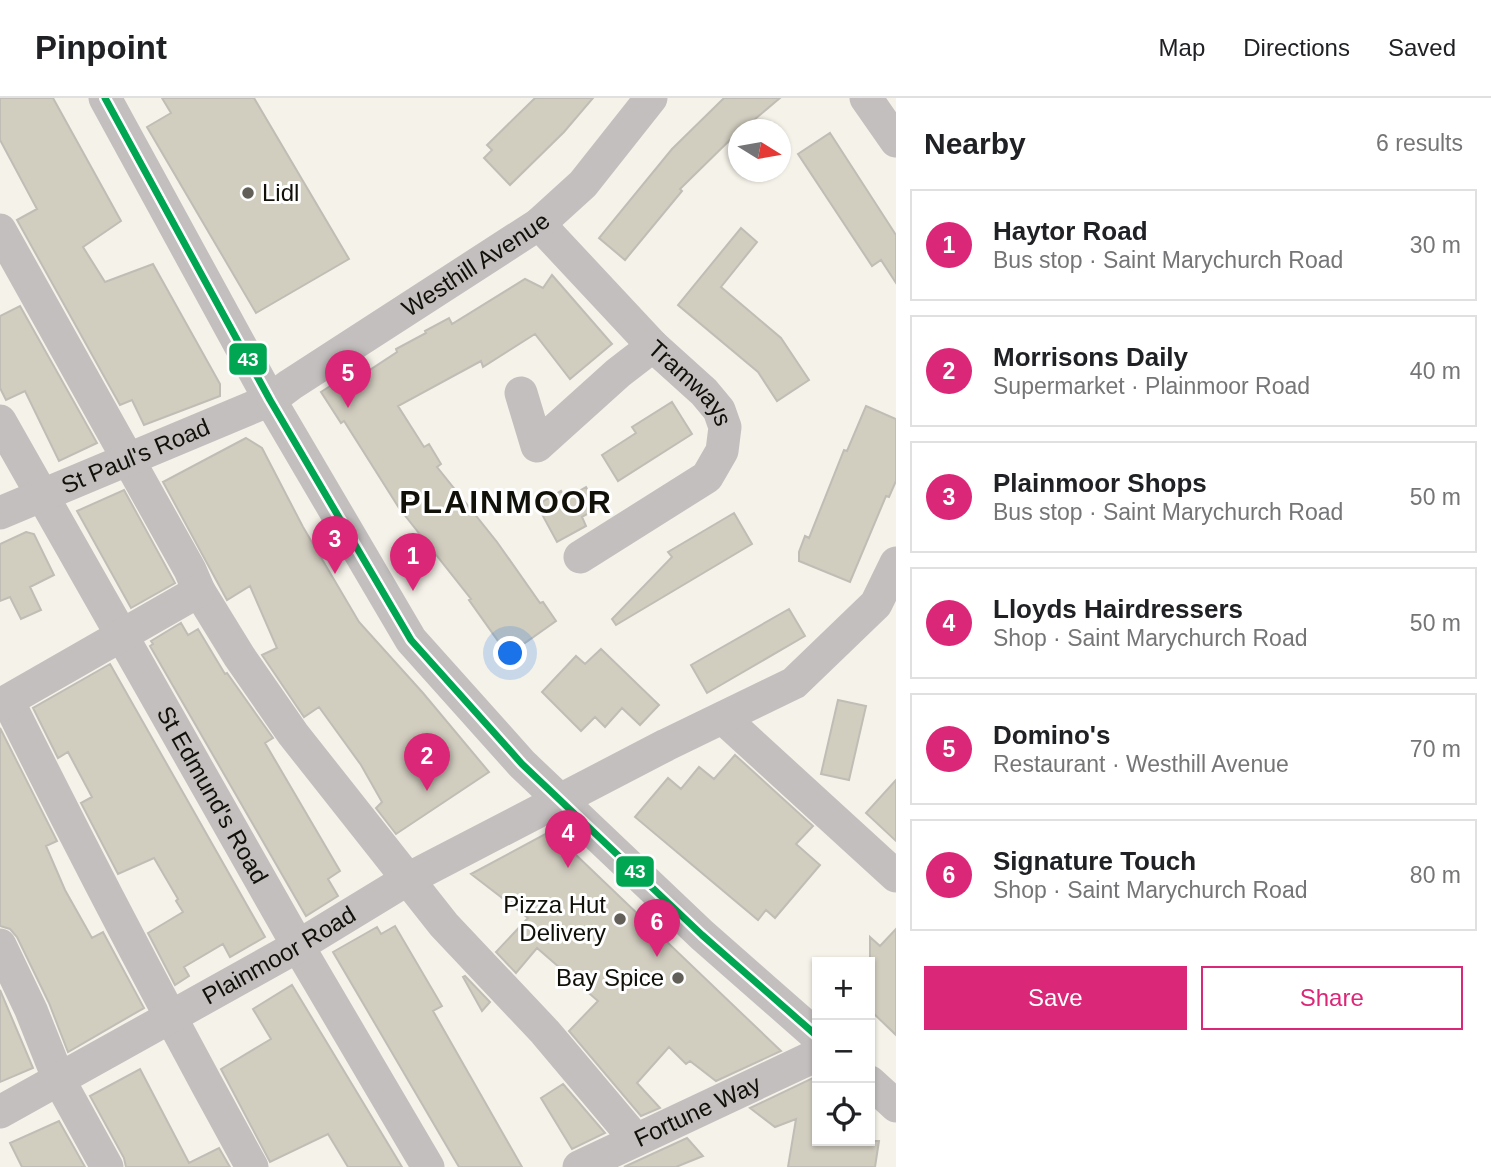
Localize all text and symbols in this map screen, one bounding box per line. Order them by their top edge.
text: Pinpoint [35,29,167,66]
text: Map [1159,34,1205,61]
text: Directions [1243,34,1350,61]
text: Saved [1388,34,1456,61]
north arrow [728,119,791,182]
text: Nearby [924,127,1026,160]
text: 6 results [1376,130,1463,156]
place label: Lidl [262,179,299,206]
marker: Lidl [240,185,256,201]
street label: Westhill Avenue [397,207,555,322]
text: Haytor Road [993,216,1148,246]
text: 1 [943,232,955,258]
text: 30 m [1410,232,1461,258]
text: Bus stop · Saint Marychurch Road [993,247,1343,273]
street label: Tramways [643,334,737,429]
line badge: 43 [228,342,268,376]
text: Morrisons Daily [993,342,1188,372]
text: 43 [237,349,259,370]
pin: 5 [325,350,371,408]
text: 2 [943,358,955,384]
text: 40 m [1410,358,1461,384]
text: Supermarket · Plainmoor Road [993,373,1310,399]
street label: St Paul's Road [57,413,214,499]
text: Plainmoor Shops [993,468,1207,498]
district label: PLAINMOOR [399,484,613,520]
text: 3 [943,484,955,510]
text: 50 m [1410,484,1461,510]
text: Bus stop · Saint Marychurch Road [993,499,1343,525]
pin: 3 [312,516,358,574]
pin: 1 [390,533,436,591]
text: Lloyds Hairdressers [993,594,1243,624]
text: 4 [943,610,955,636]
text: 50 m [1410,610,1461,636]
text: Shop · Saint Marychurch Road [993,625,1308,651]
your location [493,636,527,670]
street label: St Edmund's Road [152,701,274,888]
text: Domino's [993,720,1110,750]
pin: 2 [404,733,450,791]
text: 5 [943,736,955,762]
text: 70 m [1410,736,1461,762]
text: Restaurant · Westhill Avenue [993,751,1289,777]
pin: 4 [545,810,591,868]
text: Signature Touch [993,846,1196,876]
line badge: 43 [615,855,655,888]
text: 43 [624,861,646,882]
text: 6 [943,862,955,888]
text: 80 m [1410,862,1461,888]
text: Shop · Saint Marychurch Road [993,877,1308,903]
place label: Pizza Hut Delivery [503,891,606,946]
pin: 6 [634,899,680,957]
street label: Plainmoor Road [198,900,360,1010]
marker: Pizza Hut Delivery [612,911,628,927]
map controls [812,957,875,1146]
button: + [812,957,875,1020]
place label: Bay Spice [556,964,664,991]
button: Save [924,966,1187,1030]
button: Share [1201,966,1463,1030]
marker: Bay Spice [670,970,686,986]
button: − [812,1020,875,1083]
street label: Fortune Way [630,1069,765,1152]
button: locate [812,1083,875,1146]

